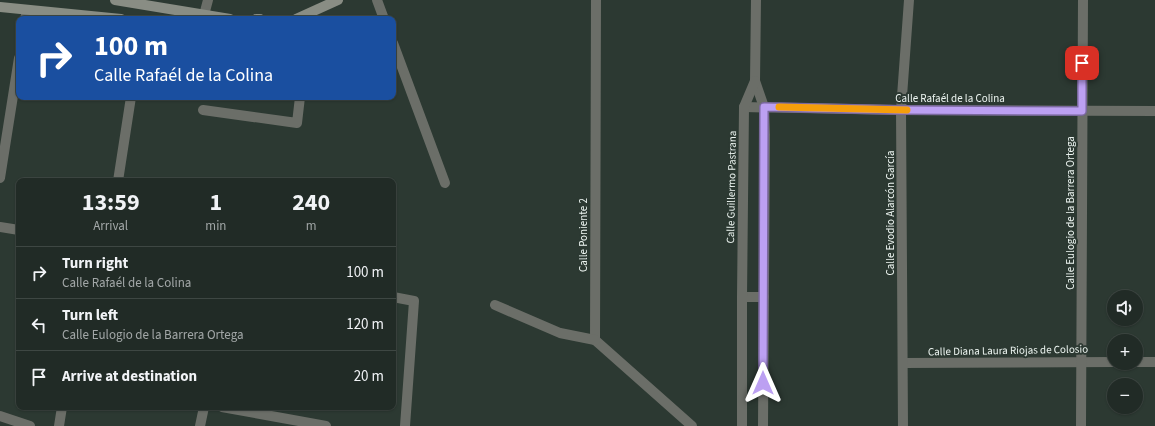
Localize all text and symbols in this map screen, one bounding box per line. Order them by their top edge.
text: 100 m [94,26,168,66]
icon: right [28,32,80,84]
pin [1065,46,1099,80]
icon: arrive [1071,52,1093,74]
text: Calle Rafaél de la Colina [94,63,273,88]
street label: Calle Rafaél de la Colina [895,91,1005,106]
street label: Calle Guillermo Pastrana [723,130,740,244]
street label: Calle Eulogio de la Barrera Ortega [1063,136,1078,290]
street label: Calle Evodio Alarcón García [883,150,898,276]
text: 13:59 [82,185,140,220]
text: 1 [210,185,222,220]
text: 240 [292,185,330,220]
street label: Calle Poniente 2 [576,198,591,272]
text: Arrival [93,217,128,235]
text: min [205,217,226,235]
text: m [306,217,317,235]
text: Turn right [62,253,128,274]
icon: right [28,262,50,284]
text: 100 m [346,262,384,283]
text: Calle Rafaél de la Colina [62,274,191,292]
map controls [1107,290,1143,414]
button: sound [1107,290,1143,326]
text: Turn left [62,305,118,326]
icon: left [28,314,50,336]
text: 120 m [346,314,384,335]
text: Calle Eulogio de la Barrera Ortega [62,326,244,344]
button: + [1107,334,1143,370]
street label: Calle Diana Laura Riojas de Colosio [928,342,1088,359]
position arrow [742,362,784,404]
icon: arrive [28,366,50,388]
text: Arrive at destination [62,366,197,387]
text: 20 m [354,366,384,387]
button: − [1107,378,1143,414]

